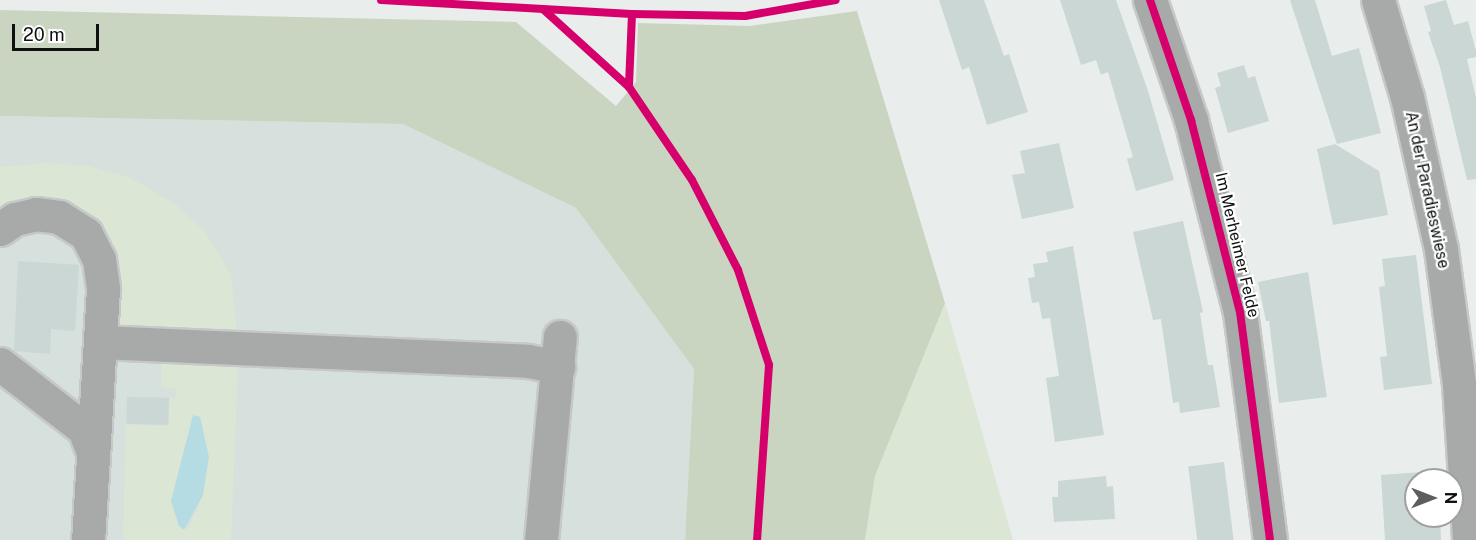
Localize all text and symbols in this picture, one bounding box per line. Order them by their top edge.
scale bar [15,12,102,50]
text: 20 m [23,24,65,45]
street label: An der Paradieswiese [1401,110,1453,270]
street label: Im Merheimer Felde [1211,171,1263,319]
north arrow [1404,468,1464,528]
text: N [1441,492,1460,504]

